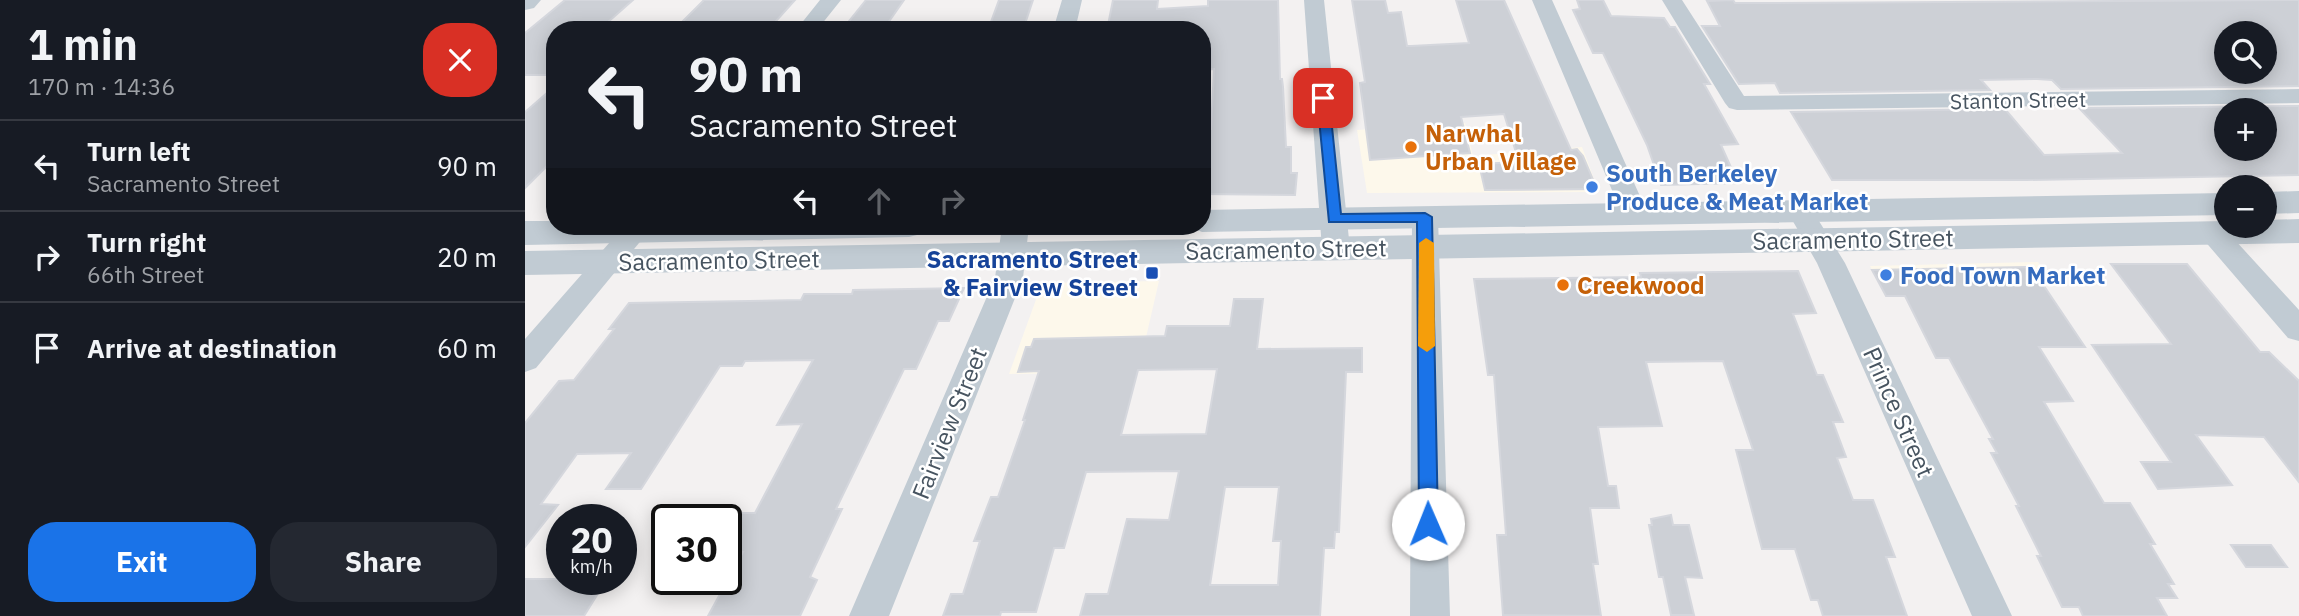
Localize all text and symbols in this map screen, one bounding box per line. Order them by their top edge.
text: 1 min [28,17,138,72]
map controls [2214,21,2277,238]
button: search [2214,21,2277,84]
button: close [423,23,497,97]
text: 90 m [689,42,803,105]
icon: left [574,49,665,140]
pin [1293,68,1353,128]
text: 170 m · 14:36 [28,71,175,101]
icon: arrive [1304,79,1342,117]
street label: Stanton Street [1950,85,2086,115]
button: + [2214,98,2277,161]
text: Sacramento Street [689,104,958,146]
place label: Narwhal Urban Village [1425,117,1577,177]
text: Turn left [87,134,190,168]
marker: Narwhal Urban Village [1403,139,1419,155]
icon: left [28,147,66,185]
text: 90 m [437,149,497,183]
place label: South Berkeley Produce & Meat Market [1606,157,1868,217]
text: Sacramento Street [87,168,280,198]
button: − [2214,175,2277,238]
marker: South Berkeley Produce & Meat Market [1584,179,1600,195]
icon: left [787,182,825,220]
icon: ahead [860,182,898,220]
icon: right [933,182,971,220]
street label: Sacramento Street [1752,221,1954,257]
text: Turn right [87,225,206,259]
street label: Sacramento Street [1185,231,1387,267]
icon: right [28,238,66,276]
text: 20 m [437,240,497,274]
street label: Sacramento Street [618,242,820,278]
place label: Sacramento Street & Fairview Street [927,243,1138,303]
text: 66th Street [87,259,204,289]
place label: Food Town Market [1900,259,2105,291]
marker: Sacramento Street & Fairview Street [1144,265,1160,281]
marker: Food Town Market [1878,267,1894,283]
place label: Creekwood [1577,269,1705,301]
marker: Creekwood [1555,277,1571,293]
icon: arrive [28,329,66,367]
text: Arrive at destination [87,331,337,365]
text: 60 m [437,331,497,365]
street label: Fairview Street [904,342,994,504]
street label: Prince Street [1856,342,1942,482]
position arrow [1391,487,1465,561]
speed limit sign: 30 [651,504,742,595]
text: 20 [570,517,613,563]
button: Exit [28,522,256,602]
button: Share [270,522,497,602]
text: km/h [570,555,613,578]

